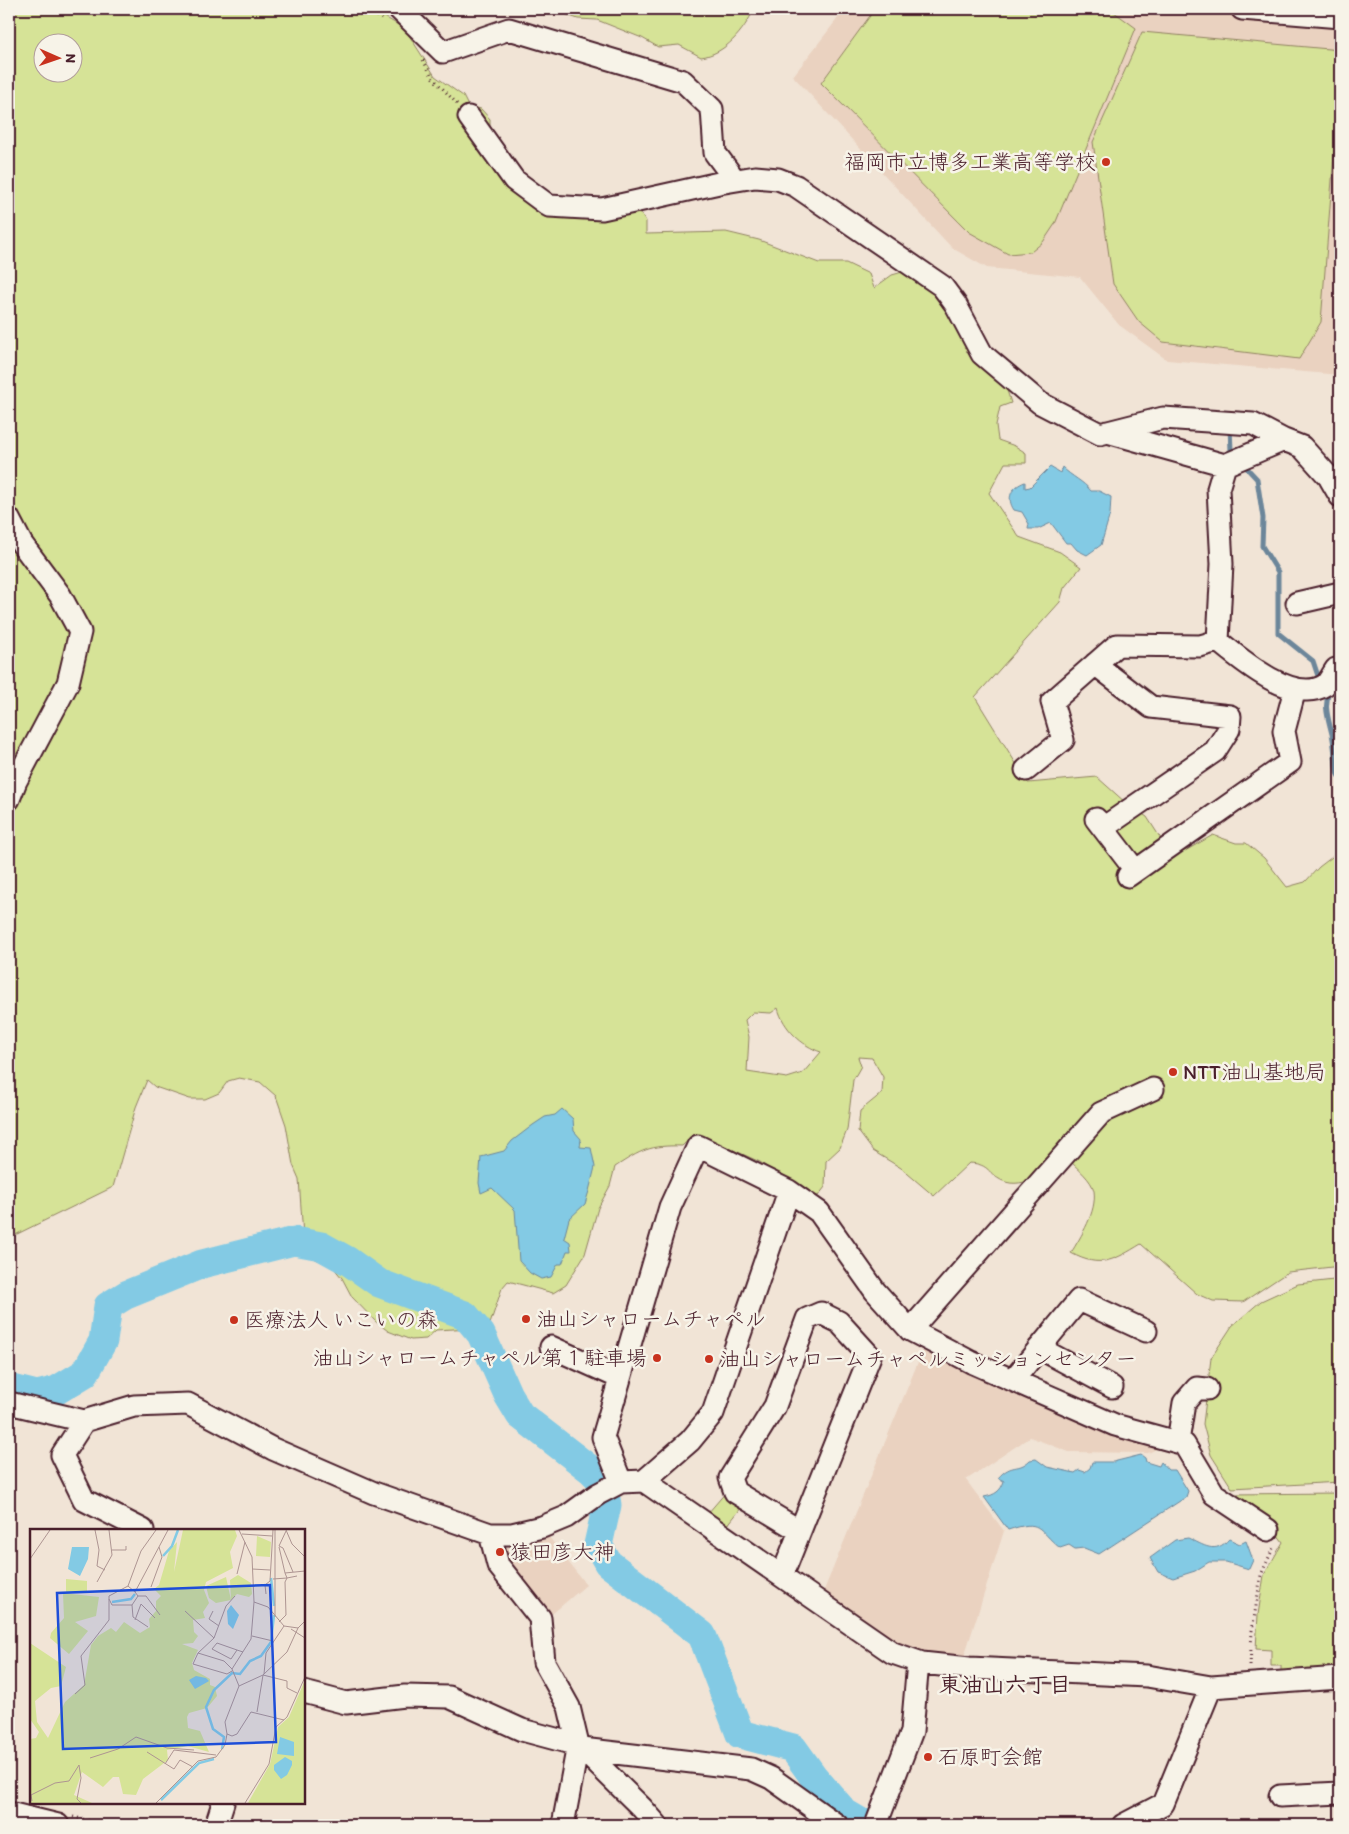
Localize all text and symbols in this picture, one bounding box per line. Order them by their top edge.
north arrow [32,32,82,82]
text: N [62,53,79,63]
place label: 福岡市立博多工業高等学校 [844,149,1096,174]
marker: 福岡市立博多工業高等学校 [1100,156,1112,168]
place label: NTT油山基地局 [1183,1059,1326,1084]
marker: NTT油山基地局 [1167,1066,1179,1078]
place label: 油山シャロームチャペル [536,1306,766,1331]
place label: 医療法人 いこいの森 [244,1307,438,1332]
marker: 油山シャロームチャペル [520,1313,532,1325]
marker: 医療法人 いこいの森 [228,1314,240,1326]
place label: 油山シャロームチャペル第１駐車場 [312,1345,647,1370]
place label: 油山シャロームチャペルミッションセンター [719,1346,1136,1371]
marker: 油山シャロームチャペル第１駐車場 [651,1352,663,1364]
marker: 油山シャロームチャペルミッションセンター [703,1353,715,1365]
inset map [30,1529,305,1804]
place label: 猿田彦大神 [510,1539,615,1564]
marker: 猿田彦大神 [494,1546,506,1558]
district label: 東油山六丁目 [939,1671,1071,1698]
place label: 石原町会館 [938,1744,1043,1769]
marker: 石原町会館 [922,1751,934,1763]

